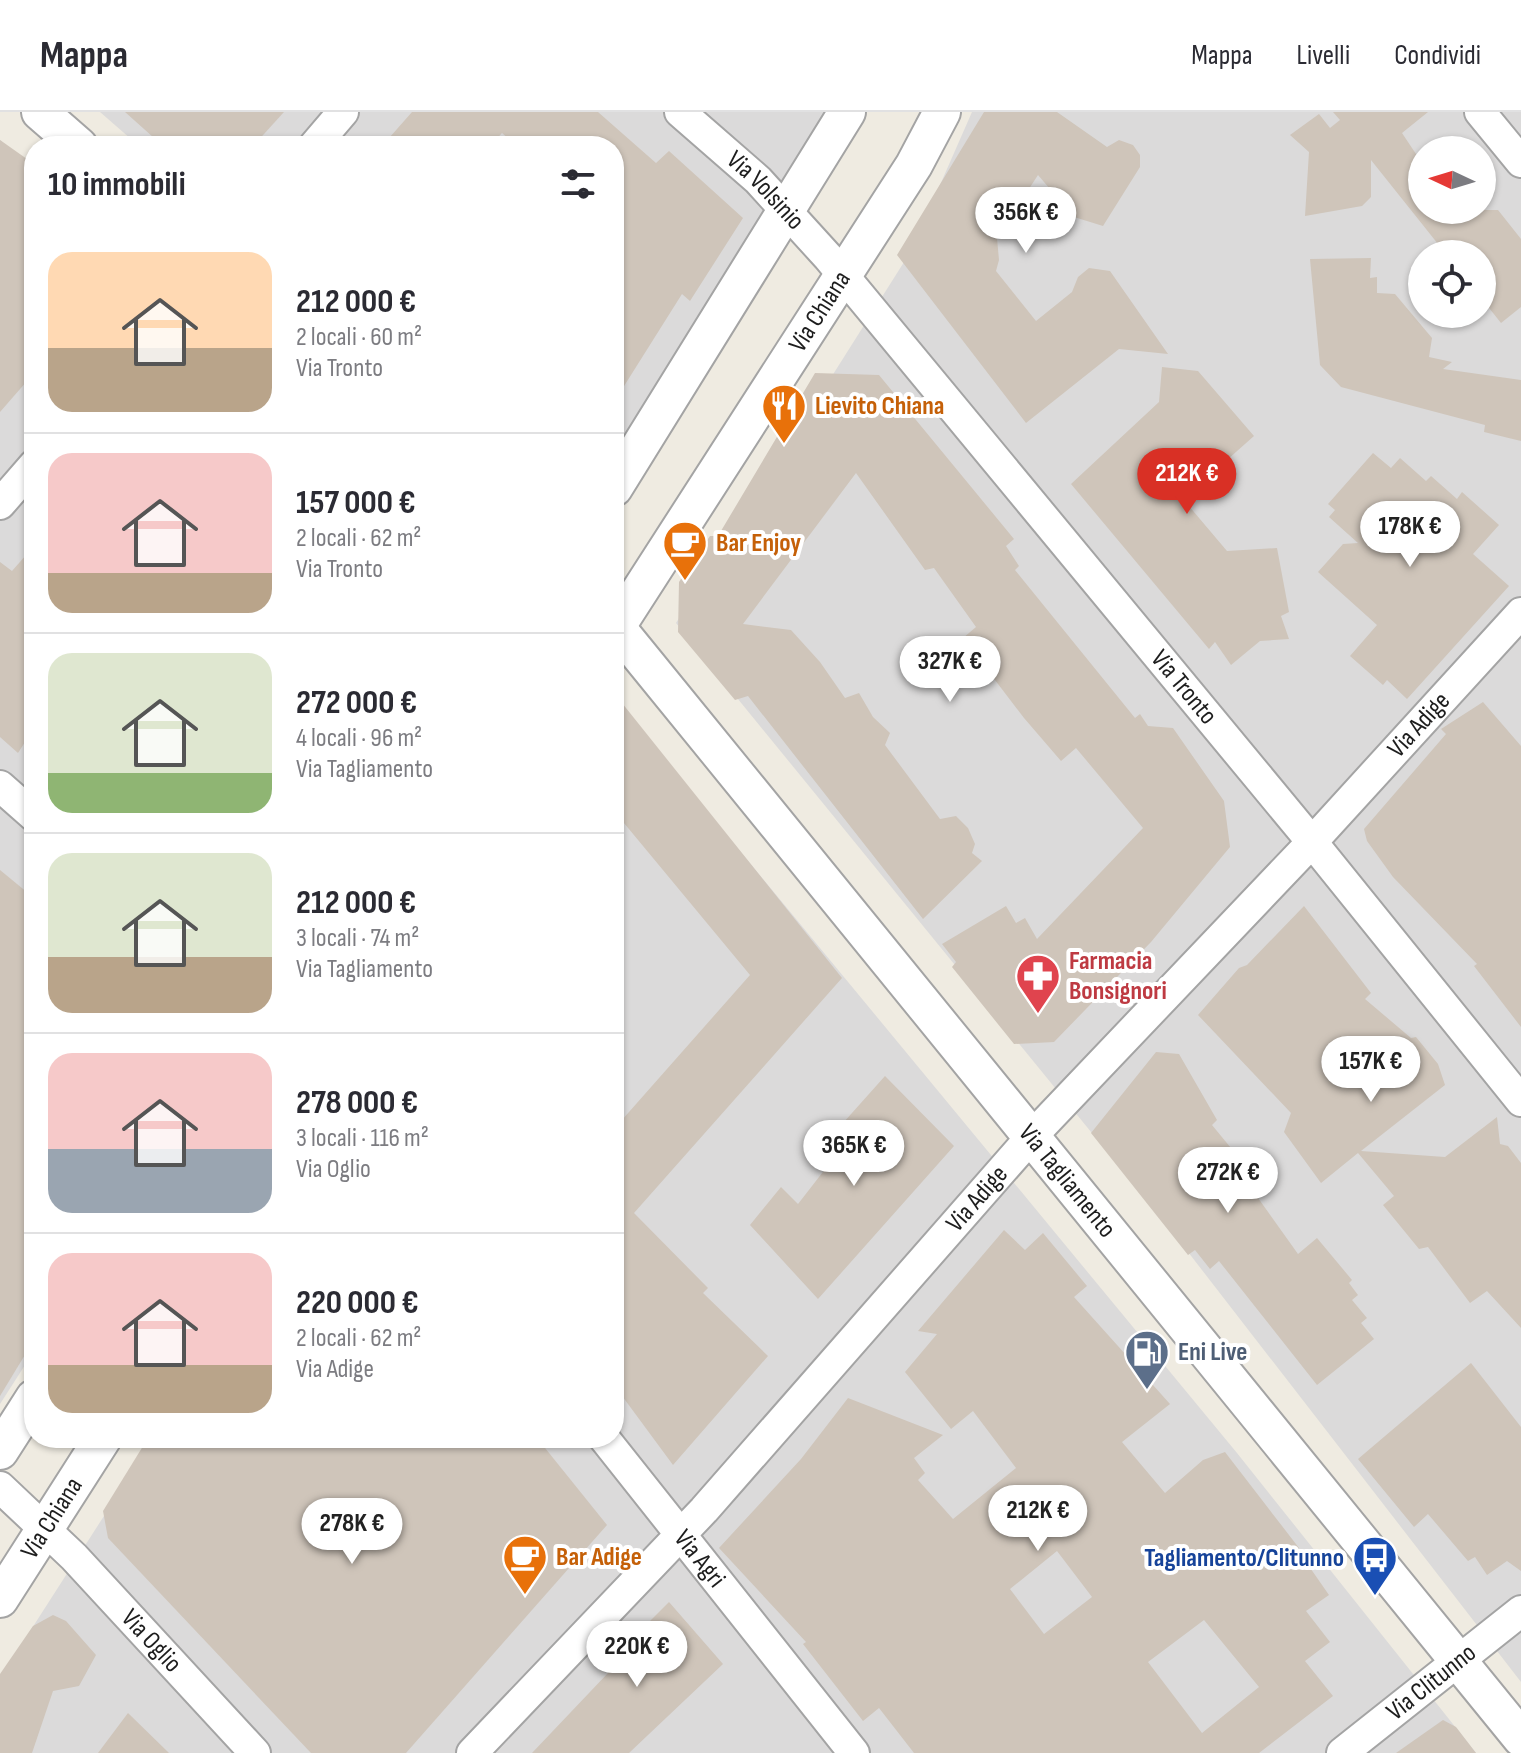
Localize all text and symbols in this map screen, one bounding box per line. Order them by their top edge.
text: Mappa [40,33,128,78]
text: Mappa [1191,39,1253,72]
text: Livelli [1297,39,1350,72]
text: Condividi [1394,39,1481,72]
north arrow [1408,136,1496,224]
map controls [1408,136,1496,328]
street label: Via Volsinio [720,144,811,236]
icon: filters [556,162,600,206]
text: 10 immobili [48,164,186,205]
pin: 356K € [961,187,1091,255]
text: 356K € [993,197,1059,228]
button: locate [1408,240,1496,328]
street label: Via Chiana [782,265,857,358]
text: 212 000 € [296,281,416,322]
icon: home [112,284,208,380]
text: 2 locali · 60 m² [296,322,422,353]
text: Via Tronto [296,353,383,384]
restaurant icon: Lievito Chiana [760,382,808,445]
place label: Lievito Chiana [815,391,944,422]
pin: 212K € [1122,448,1252,516]
text: 212K € [1155,458,1219,489]
text: 157 000 € [296,482,416,523]
icon: home [112,485,208,581]
pin: 178K € [1345,501,1475,569]
text: 178K € [1378,511,1442,542]
cafe icon: Bar Enjoy [661,519,709,582]
text: 2 locali · 62 m² [296,523,421,554]
place label: Bar Enjoy [716,528,801,559]
text: Via Tronto [296,554,383,585]
pin: 327K € [885,636,1015,704]
street label: Via Tronto [1144,644,1224,731]
text: 327K € [918,646,982,677]
text: 272 000 € [296,682,417,723]
icon: home [112,685,208,781]
street label: Via Adige [1381,686,1457,764]
text: 4 locali · 96 m² [296,723,422,754]
text: Via Tagliamento [296,754,433,785]
text: 212 000 € [296,882,416,923]
icon: home [112,885,208,981]
text: 3 locali · 74 m² [296,923,419,954]
place label: Farmacia Bonsignori [1069,946,1167,1007]
pharmacy icon: Farmacia Bonsignori [1014,952,1062,1015]
text: Via Tagliamento [296,954,433,985]
pin: 157K € [1306,1036,1436,1104]
text: 157K € [1339,1046,1403,1077]
text: 278 000 € [296,1082,418,1123]
icon: home [112,1085,208,1181]
street label: Via Tagliamento [1012,1118,1123,1244]
pin: 365K € [789,1120,919,1188]
text: 3 locali · 116 m² [296,1123,429,1154]
text: 365K € [821,1130,887,1161]
pin: 272K € [1163,1147,1293,1215]
text: Via Oglio [296,1154,371,1185]
text: 272K € [1196,1157,1260,1188]
street label: Via Adige [940,1159,1014,1238]
text: 220 000 € [296,1282,419,1323]
icon: home [112,1285,208,1381]
text: 2 locali · 62 m² [296,1323,421,1354]
fuel station icon: Eni Live [1123,1328,1171,1391]
place label: Eni Live [1178,1337,1247,1368]
text: Via Adige [296,1354,374,1385]
street label: Via Chiana [14,1472,89,1565]
pin: 212K € [973,1485,1103,1553]
text: 212K € [1006,1495,1070,1526]
pin: 278K € [287,1498,417,1566]
text: 278K € [319,1508,385,1539]
street label: Via Agri [667,1524,732,1594]
cafe icon: Bar Adige [501,1533,549,1596]
bus stop icon: Tagliamento/Clitunno [1351,1534,1399,1597]
place label: Bar Adige [556,1542,642,1573]
place label: Tagliamento/Clitunno [1144,1543,1344,1574]
street label: Via Oglio [115,1603,188,1679]
pin: 220K € [572,1621,702,1689]
text: 220K € [604,1631,670,1662]
street label: Via Clitunno [1380,1637,1482,1727]

